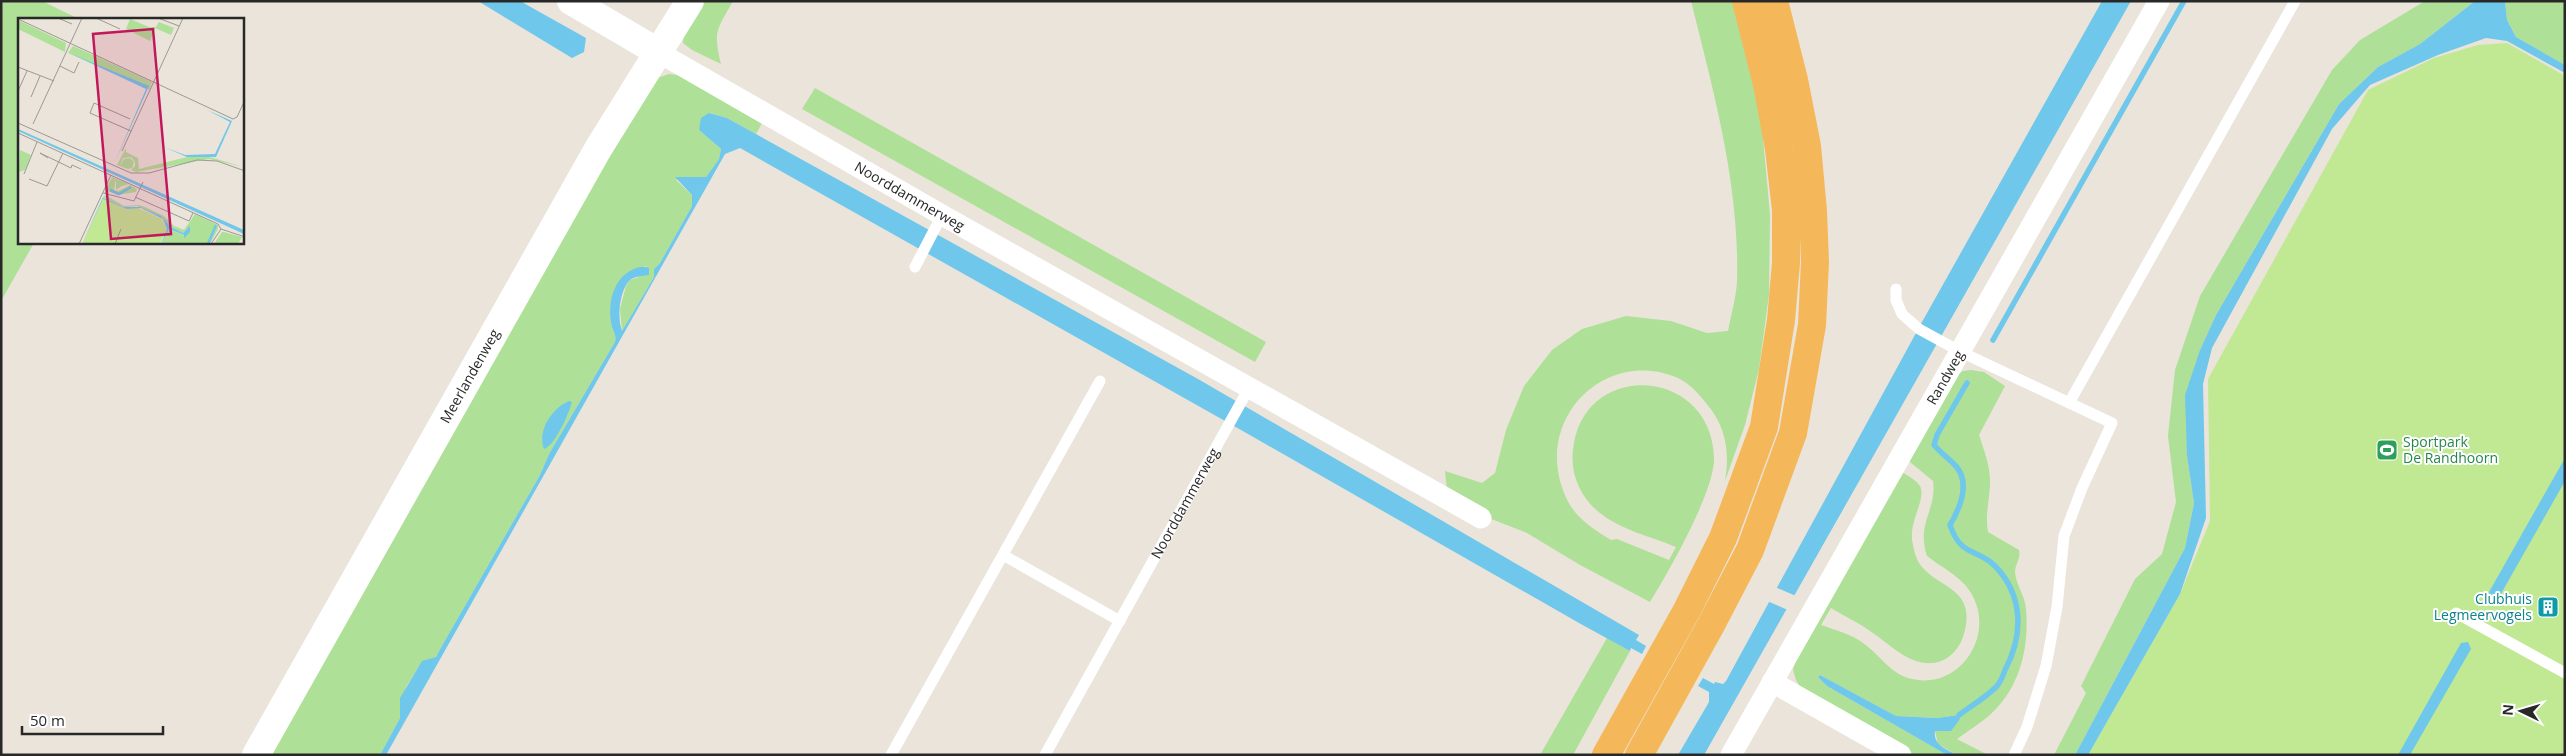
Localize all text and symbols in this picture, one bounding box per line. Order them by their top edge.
inset map [18,18,244,244]
street label: Noorddammerweg [851,157,969,235]
street label: Meerlandenweg [435,325,504,426]
street label: Randweg [1922,346,1968,408]
place label: Sportpark De Randhoorn [2403,432,2498,467]
sports icon: Sportpark De Randhoorn [2375,438,2399,462]
street label: Noorddammerweg [1146,444,1223,562]
place label: Clubhuis Legmeervogels [2434,589,2532,624]
building icon: Clubhuis Legmeervogels [2536,595,2560,619]
north arrow [2496,686,2546,736]
text: N [2498,703,2518,716]
scale bar [22,704,164,736]
text: 50 m [30,710,65,730]

